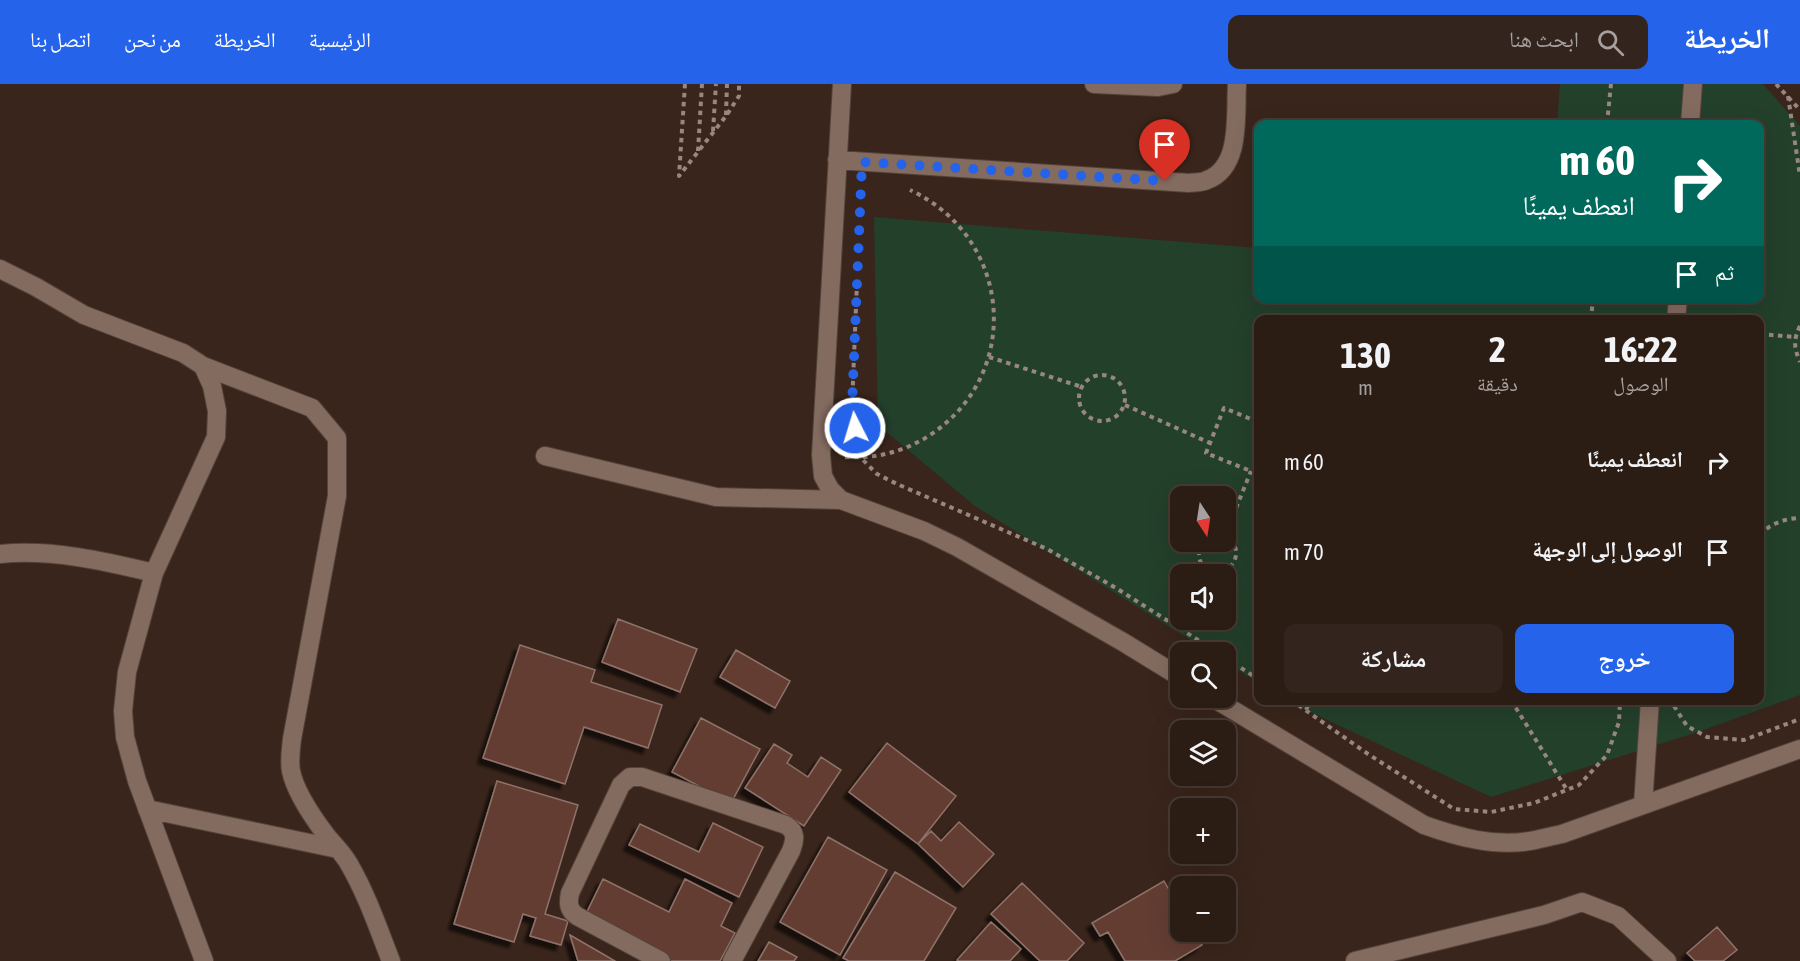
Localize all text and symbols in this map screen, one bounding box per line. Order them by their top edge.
search box [1228,15,1648,69]
text: الخريطة [1684,22,1770,54]
text: ابحث هنا [1509,26,1579,52]
icon: search [1594,26,1627,59]
text: اتصل بنا [30,27,91,51]
text: من نحن [124,27,181,51]
text: الخريطة [214,27,276,51]
text: الرئيسية [309,27,371,51]
pin [1139,119,1190,181]
icon: arrive [1148,128,1181,161]
text: 60 m [1560,136,1635,184]
icon: right [1656,144,1734,222]
text: انعطف يمينًا [1522,190,1635,221]
icon: arrive [1670,258,1703,291]
text: ثم [1715,259,1734,285]
text: 2 [1489,328,1506,370]
text: 16:22 [1604,328,1678,370]
text: 130 [1340,334,1391,376]
text: دقيقة [1477,372,1518,395]
text: الوصول [1613,372,1669,395]
text: m [1358,376,1373,399]
position arrow [823,396,887,460]
text: انعطف يمينًا [1587,446,1683,472]
icon: right [1701,446,1734,479]
text: 60 m [1284,449,1324,475]
north arrow [1170,486,1236,552]
map controls [1170,486,1236,942]
text: الوصول إلى الوجهة [1532,536,1683,562]
icon: arrive [1701,536,1734,569]
text: 70 m [1284,539,1324,565]
button: sound [1170,564,1236,630]
button: مشاركة [1284,624,1503,693]
button: خروج [1515,624,1734,693]
button: search [1170,642,1236,708]
button: layers [1170,720,1236,786]
button: + [1170,798,1236,864]
button: − [1170,876,1236,942]

